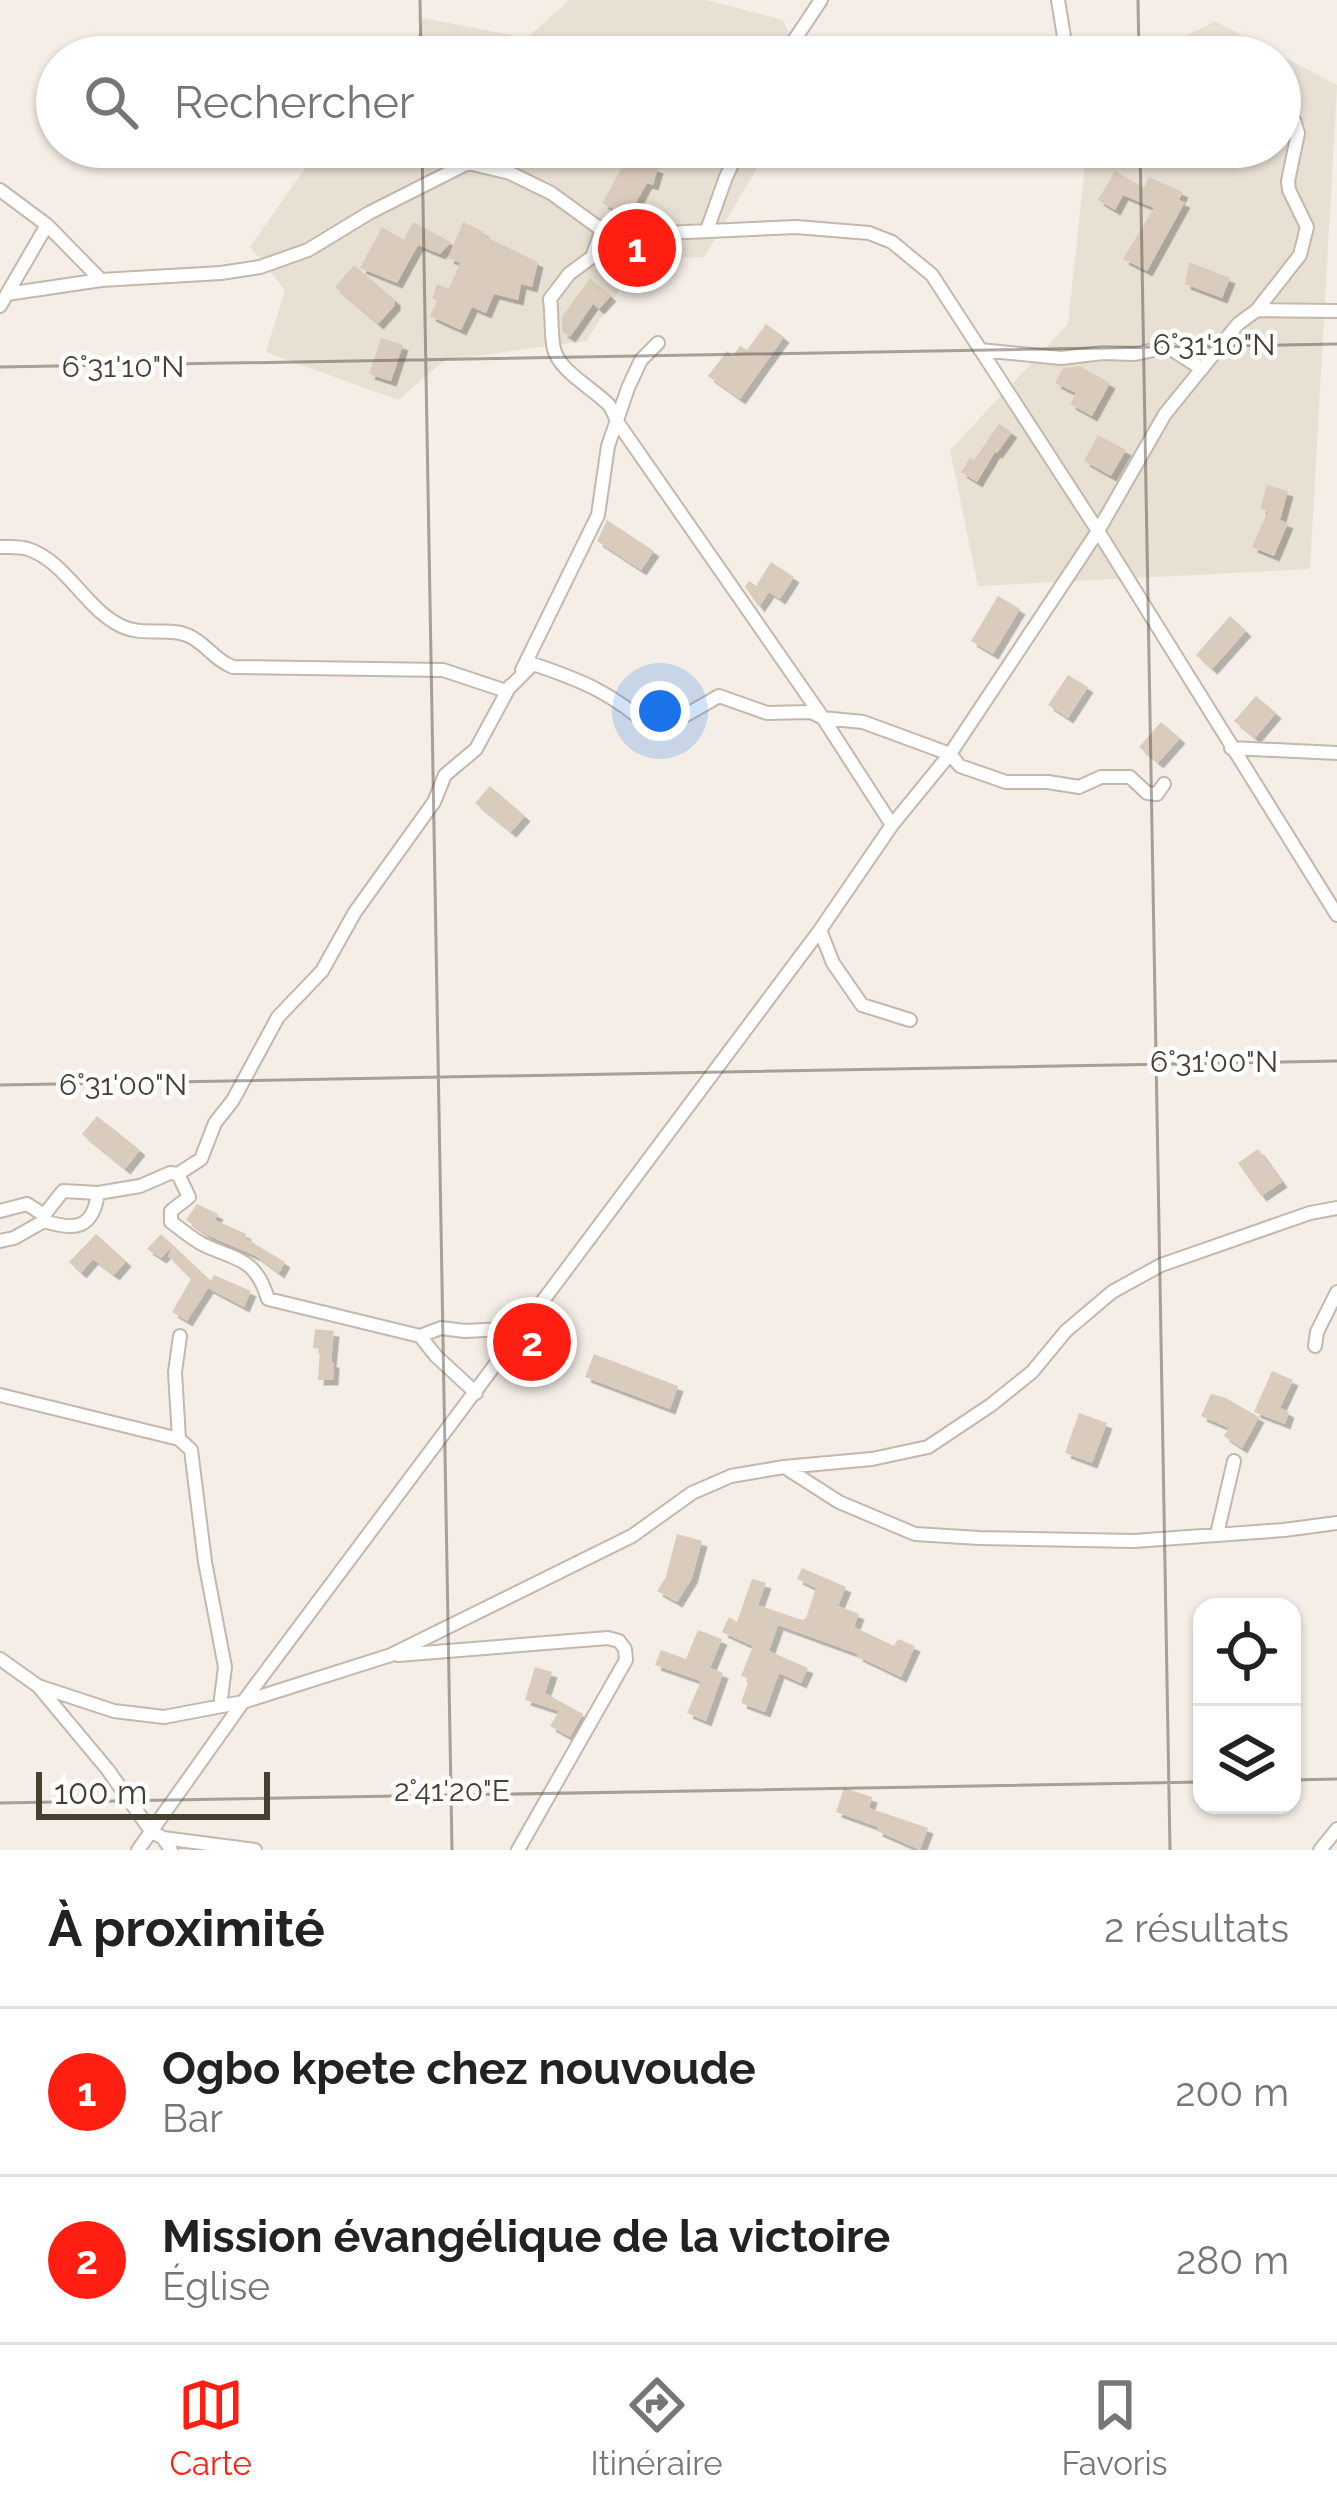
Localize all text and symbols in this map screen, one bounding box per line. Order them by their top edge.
search box [36,36,1301,168]
icon: search [78,69,144,135]
text: Rechercher [174,76,415,129]
pin: 1 [598,203,676,293]
text: 6°31'10"N [1153,327,1275,362]
text: 6°31'10"N [62,349,184,384]
your location [630,681,690,741]
text: 6°31'00"N [1150,1044,1278,1079]
text: 6°31'00"N [59,1067,187,1102]
pin: 2 [493,1297,571,1387]
map controls [1193,1598,1301,1814]
button: locate [1193,1598,1301,1706]
button: layers [1193,1706,1301,1814]
scale bar [36,1766,270,1819]
text: 100 m [54,1773,147,1812]
text: 2°41'20"E [394,1773,510,1808]
text: À proximité [48,1898,325,1958]
text: 2 résultats [1104,1905,1289,1951]
text: Ogbo kpete chez nouvoude [162,2042,756,2095]
text: 1 [77,2069,97,2115]
text: 200 m [1175,2069,1289,2115]
text: Bar [162,2095,223,2141]
text: Mission évangélique de la victoire [162,2210,890,2263]
text: 2 [76,2237,98,2283]
text: 280 m [1176,2237,1289,2283]
text: Église [162,2263,270,2309]
tab: Carte [169,2372,252,2483]
tab: Itinéraire [591,2372,723,2483]
tab: Favoris [1061,2372,1168,2483]

